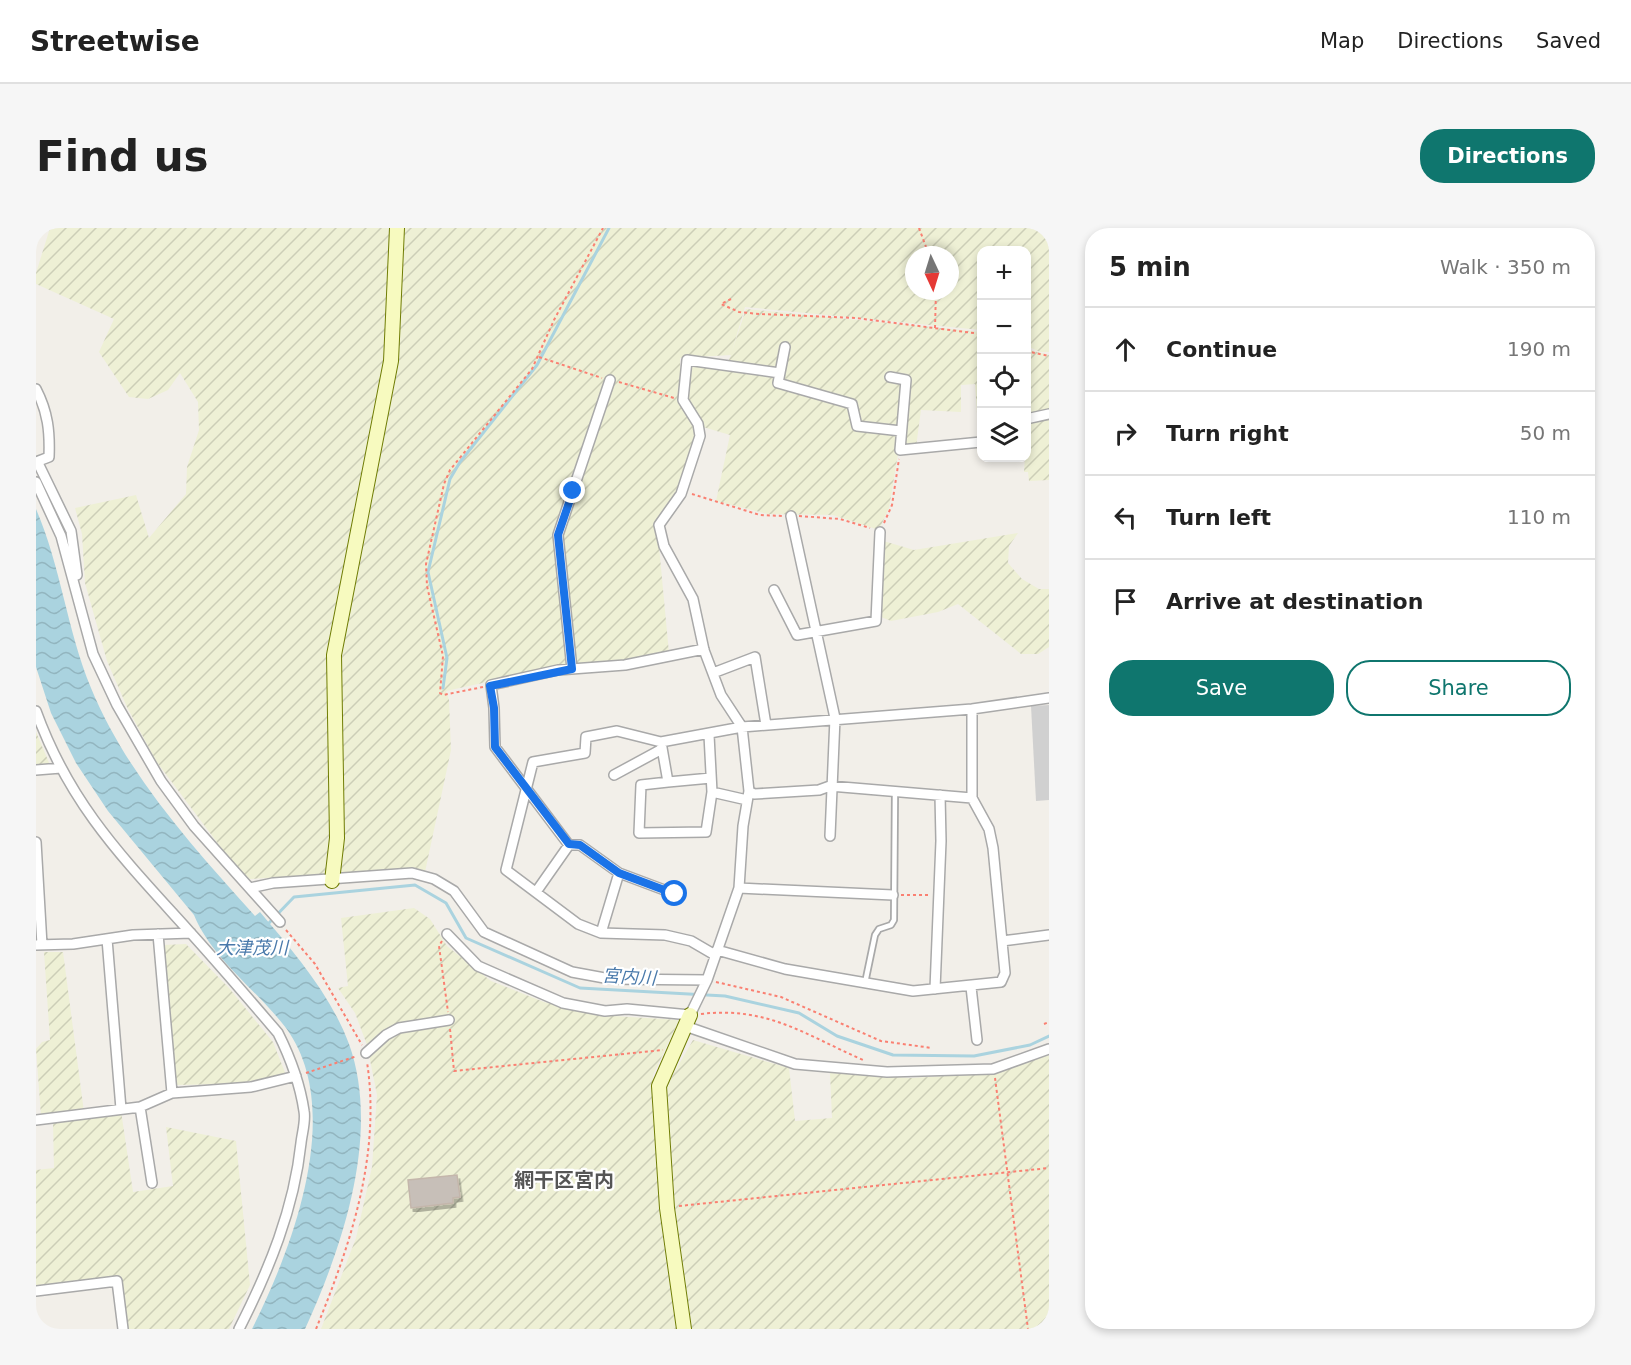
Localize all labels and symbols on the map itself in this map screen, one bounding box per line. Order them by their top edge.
north arrow [905,246,959,300]
route end [559,477,585,503]
route start [661,880,687,906]
water label: 大津茂川 [216,937,290,958]
water label: 宮内川 [602,965,659,989]
district label: 網干区宮内 [514,1168,614,1192]

